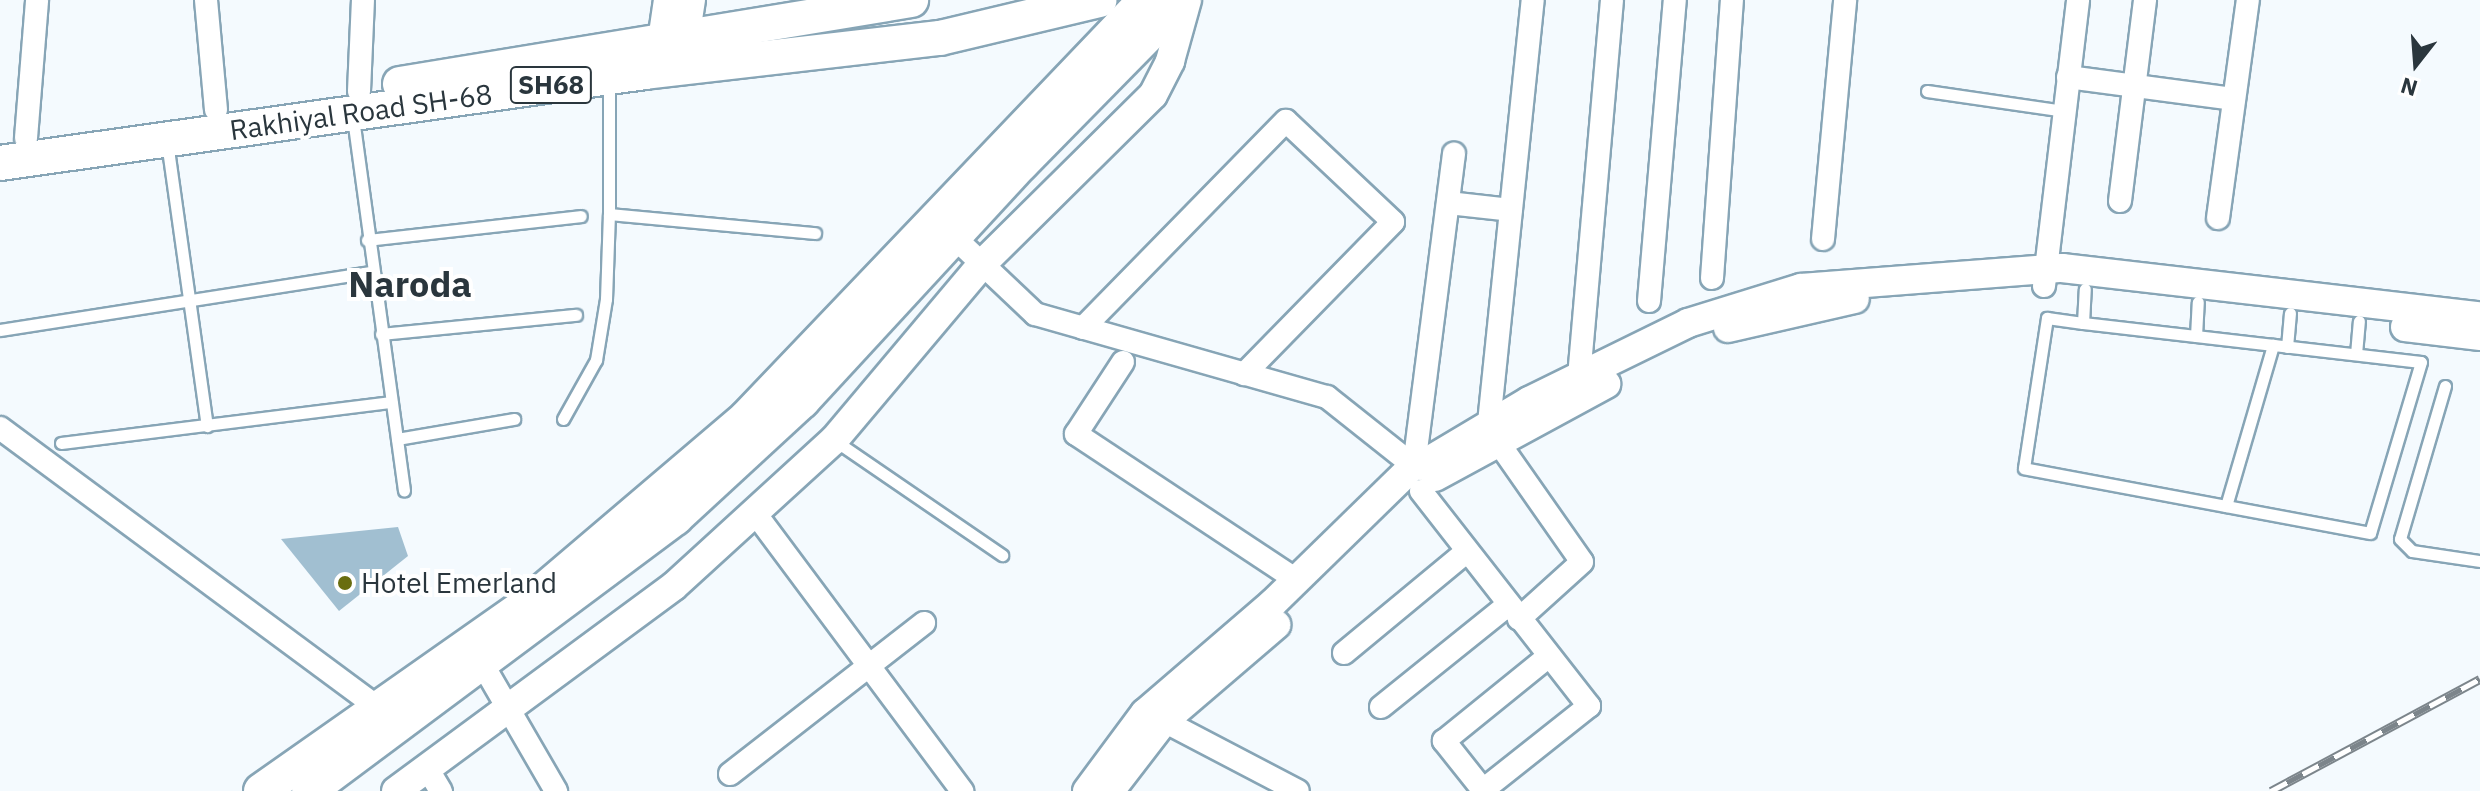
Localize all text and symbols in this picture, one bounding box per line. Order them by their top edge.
north arrow [2376,24,2456,104]
road number: SH68 [509,63,593,107]
text: N [2397,71,2421,104]
street label: Rakhiyal Road SH-68 [228,77,494,147]
district label: Naroda [348,262,472,306]
place label: Hotel Emerland [361,566,557,600]
marker: Hotel Emerland [336,574,354,592]

